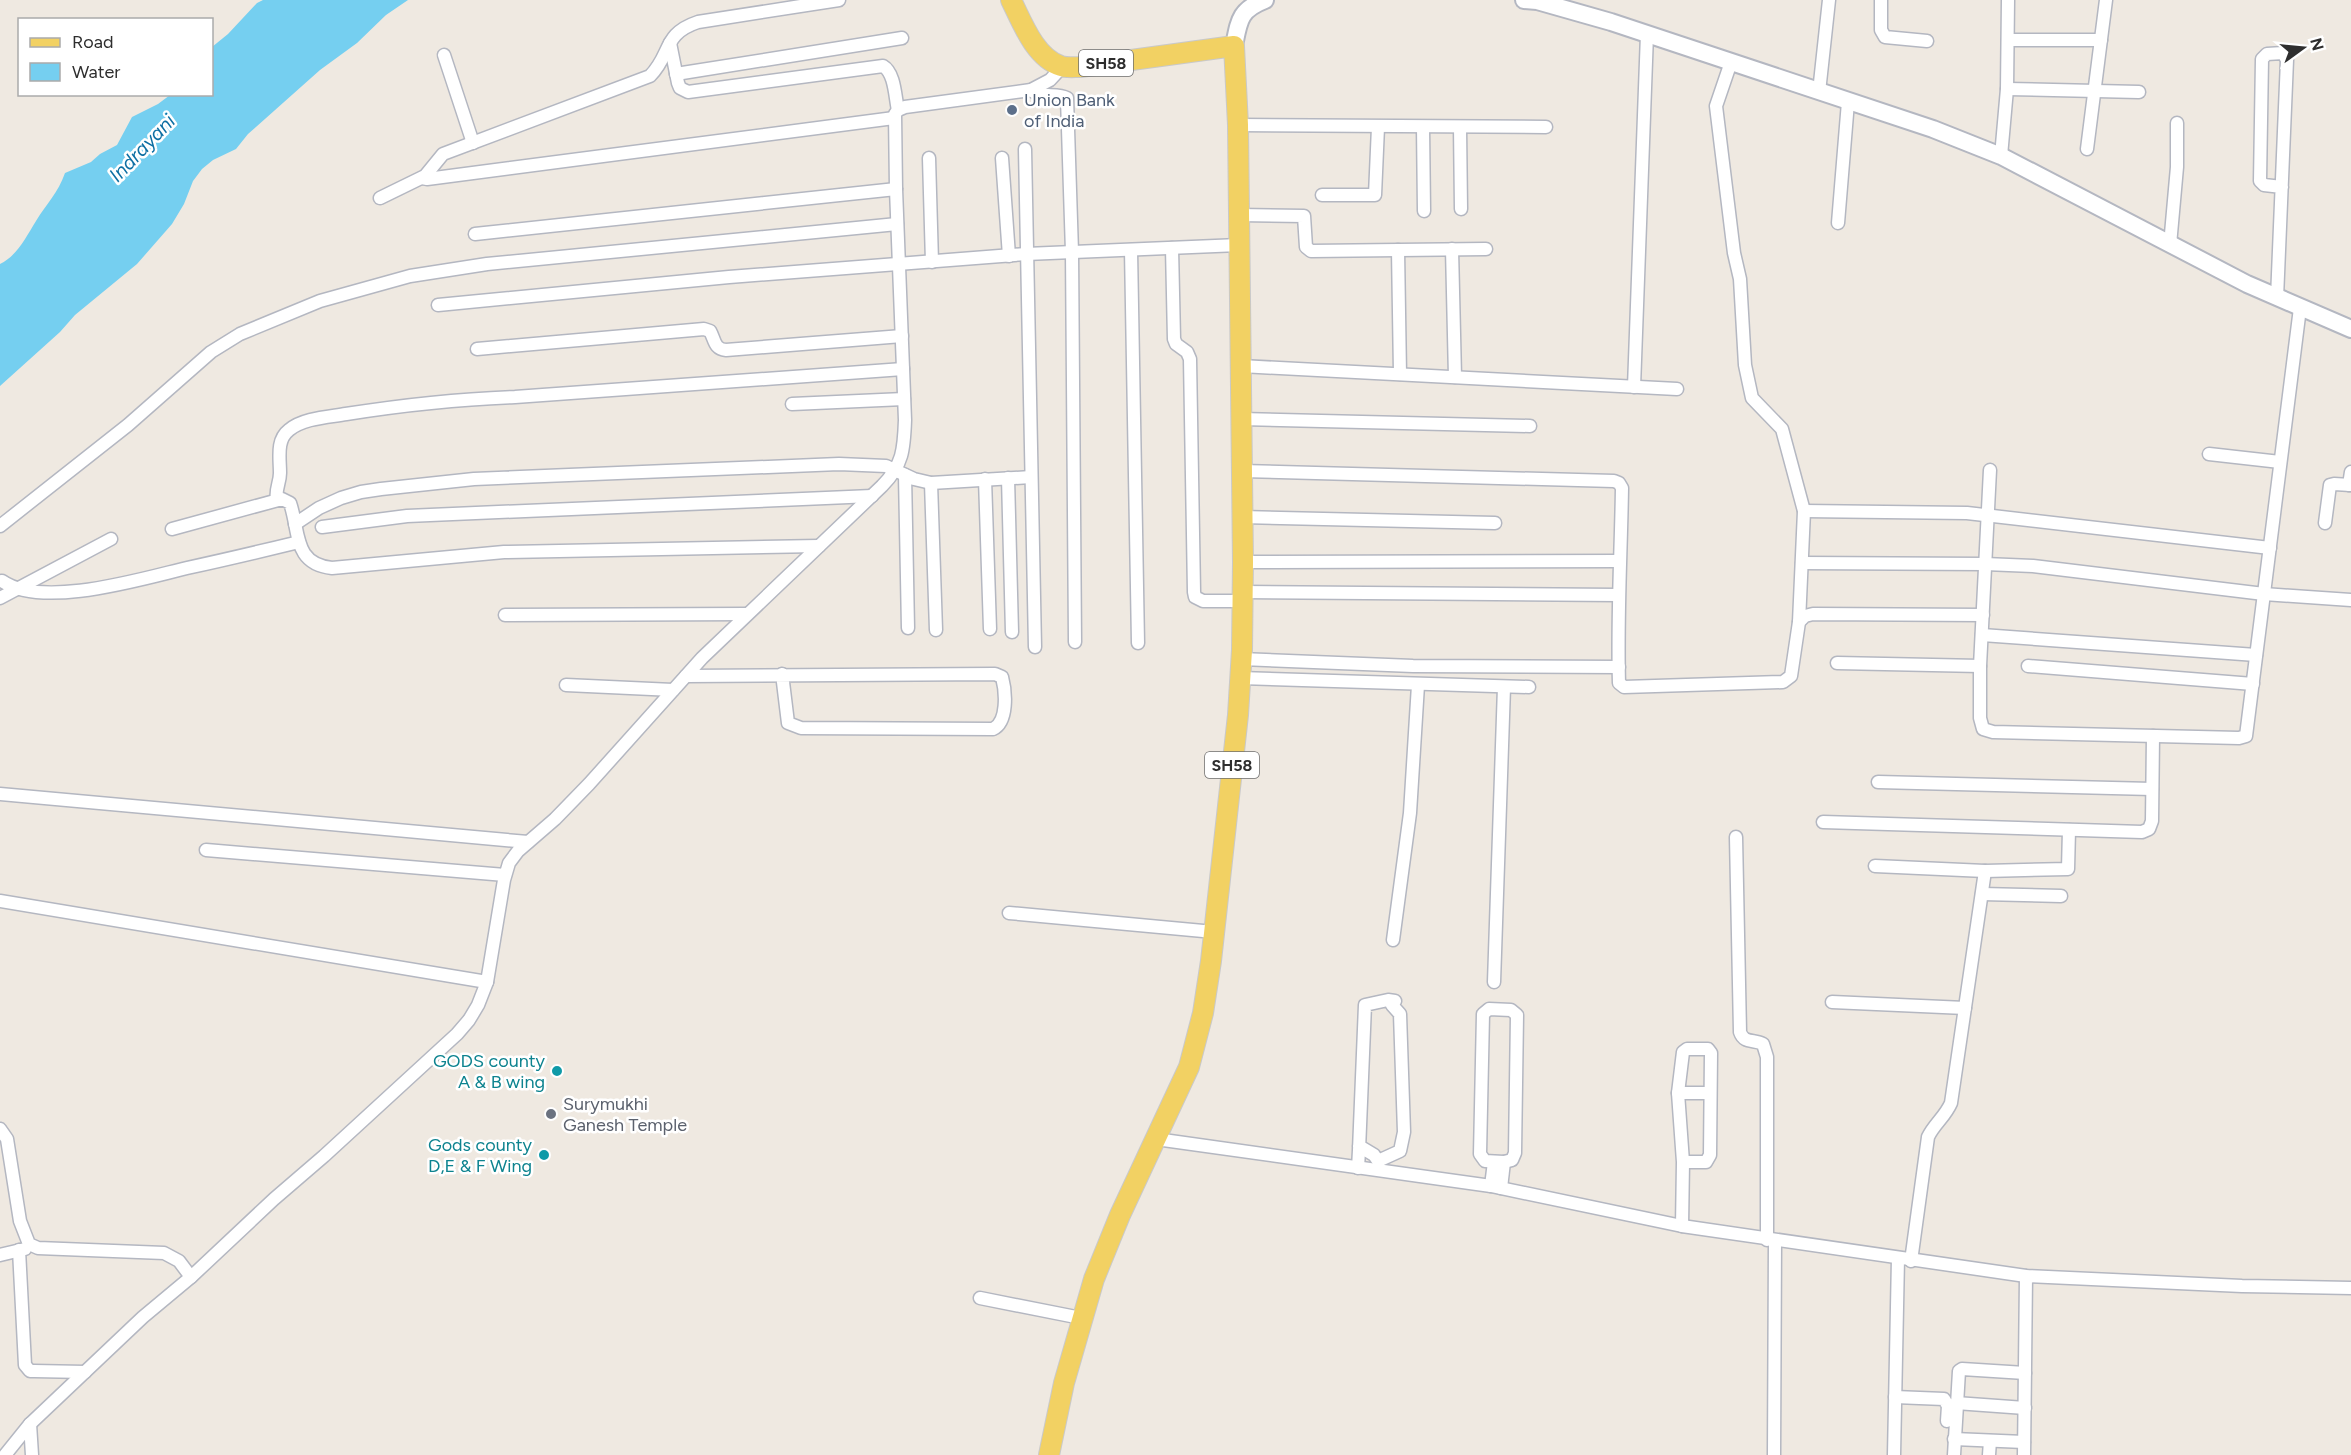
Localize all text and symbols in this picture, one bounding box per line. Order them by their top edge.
legend [18,18,213,96]
north arrow [2273,18,2333,78]
text: Road [72,31,113,53]
text: N [2306,36,2328,53]
road number: SH58 [1079,50,1133,76]
text: Water [72,61,120,83]
place label: Union Bank of India [1024,89,1115,132]
marker: Union Bank of India [1005,103,1019,117]
water label: Indrayani [104,109,180,187]
road number: SH58 [1205,752,1259,778]
place label: GODS county A & B wing [433,1050,546,1093]
marker: GODS county A & B wing [550,1064,564,1078]
place label: Surymukhi Ganesh Temple [563,1093,687,1136]
marker: Surymukhi Ganesh Temple [544,1107,558,1121]
place label: Gods county D,E & F Wing [428,1134,533,1177]
marker: Gods county D,E & F Wing [537,1148,551,1162]

